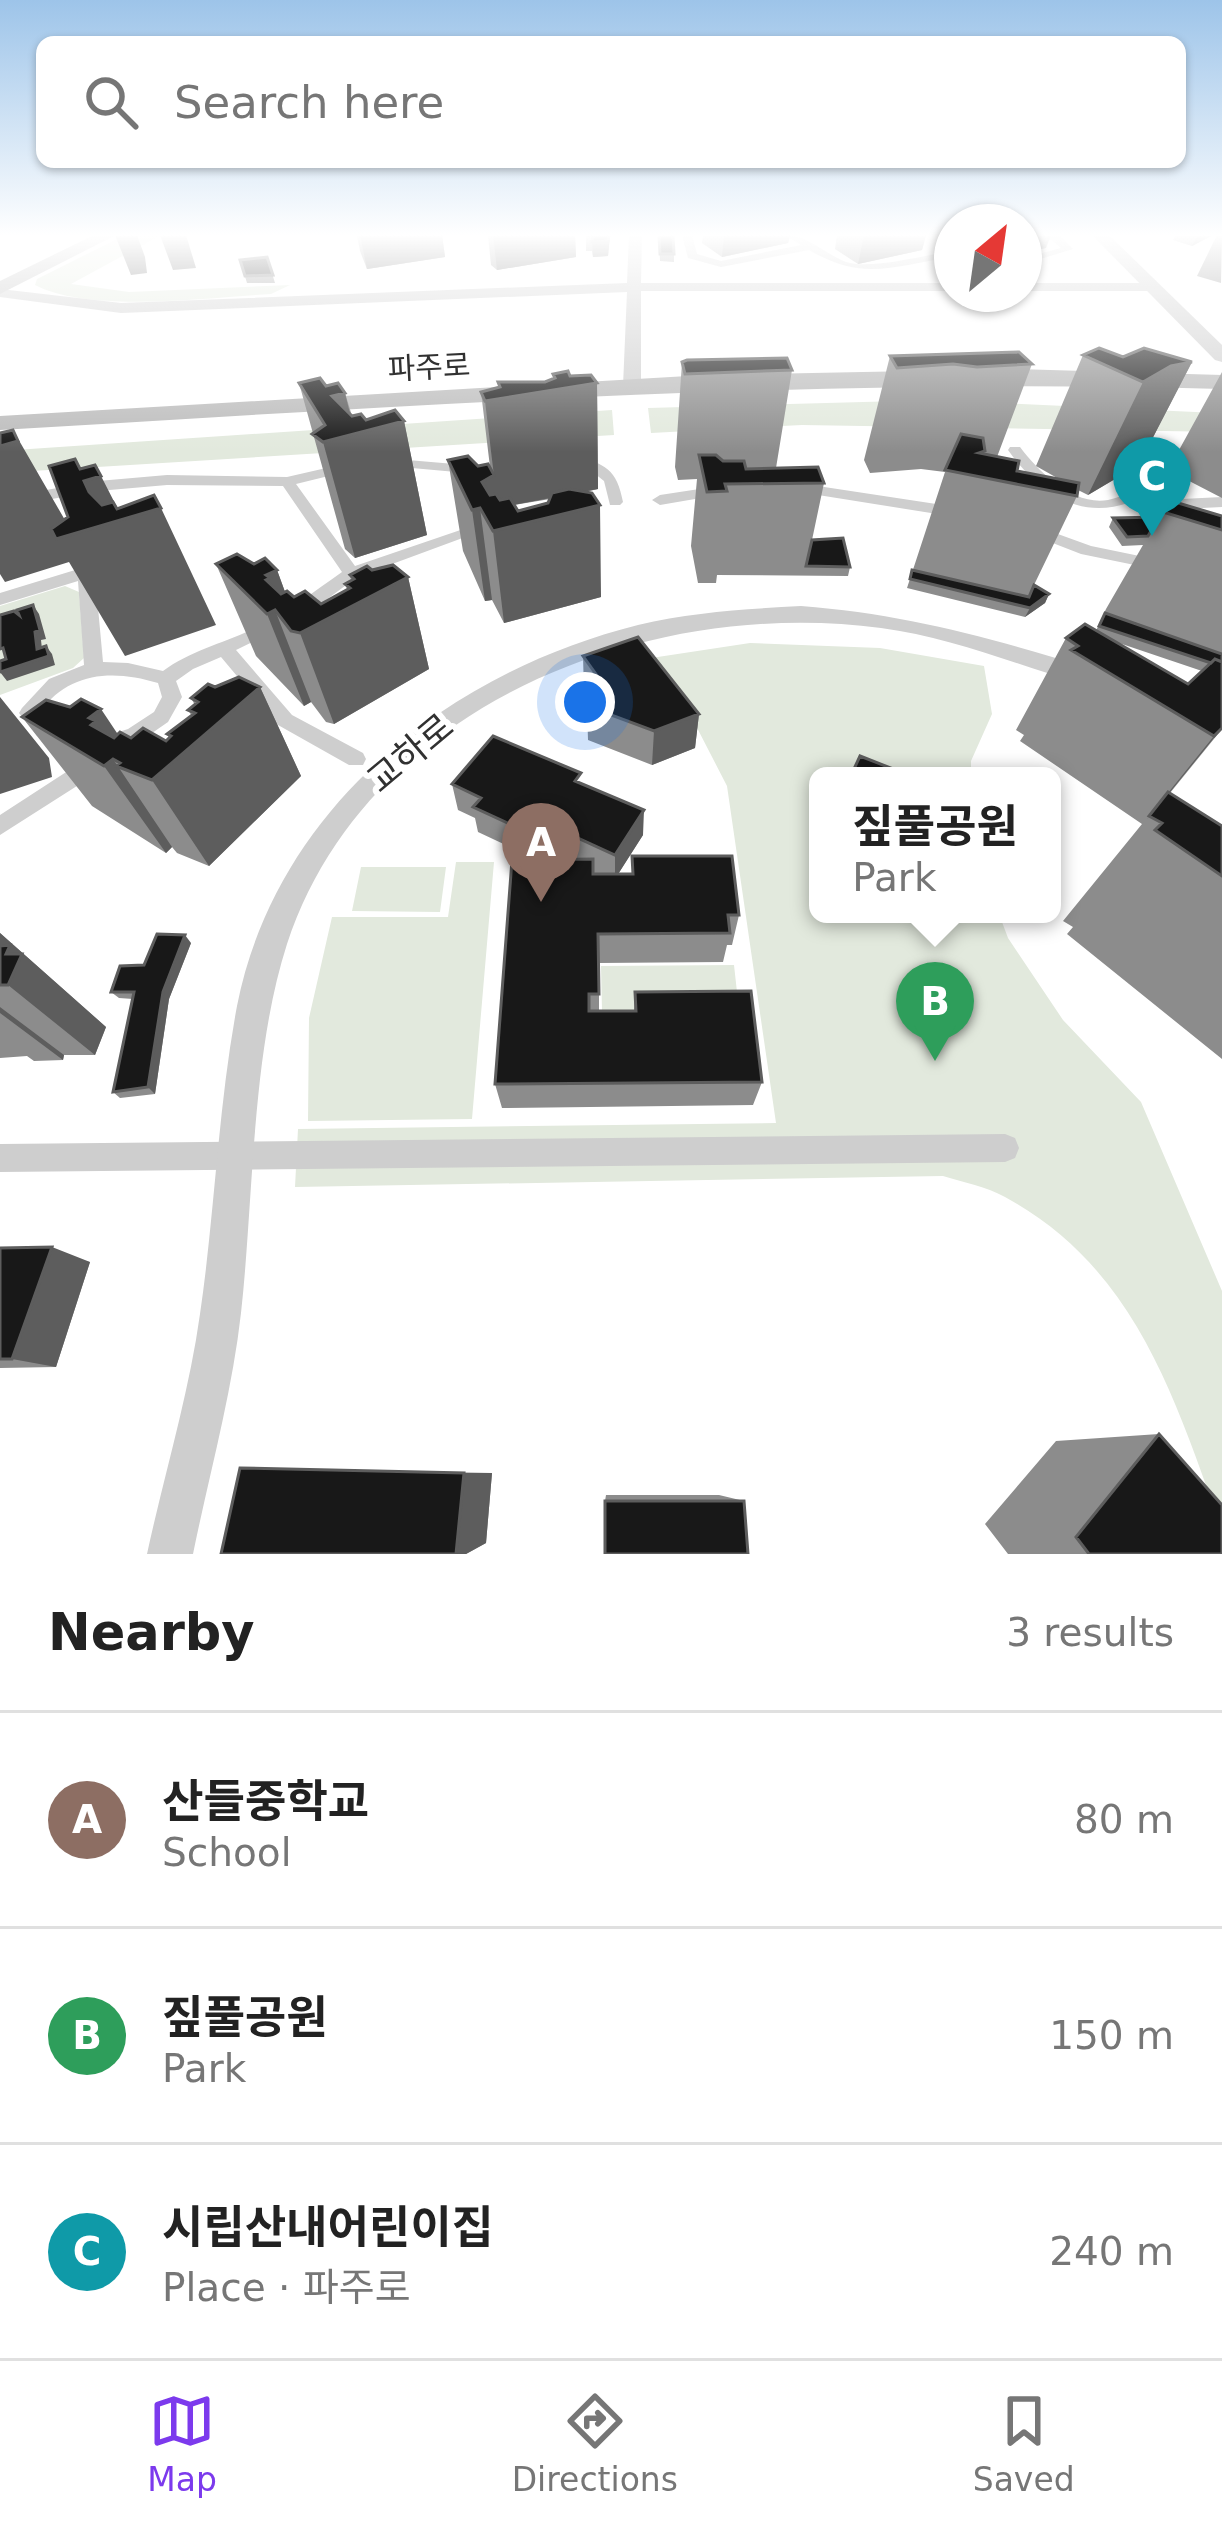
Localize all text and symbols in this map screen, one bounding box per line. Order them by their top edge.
search box [36,36,1186,168]
icon: search [78,69,144,135]
text: Search here [174,76,444,129]
north arrow [934,204,1042,312]
street label: 파주로 [387,347,471,387]
pin: C [1113,437,1191,536]
your location [555,672,615,732]
street label: 교하로 [359,705,461,801]
popup [809,767,1061,923]
text: 짚풀공원 [852,800,1018,853]
pin: A [502,803,580,902]
text: Park [852,855,936,900]
pin: B [896,962,974,1061]
text: Nearby [48,1603,255,1662]
text: 3 results [1006,1610,1174,1655]
text: 산들중학교 [162,1775,369,1828]
text: A [72,1797,102,1842]
text: 80 m [1074,1797,1174,1842]
text: School [162,1830,291,1875]
text: 짚풀공원 [162,1991,328,2044]
text: B [72,2013,102,2058]
text: 150 m [1049,2013,1174,2058]
text: Park [162,2046,246,2091]
text: 시립산내어린이집 [162,2201,493,2254]
text: C [73,2229,101,2274]
text: 240 m [1049,2229,1174,2274]
text: Place · 파주로 [162,2265,411,2310]
tab: Map [147,2388,217,2499]
tab: Directions [512,2388,678,2499]
tab: Saved [973,2388,1075,2499]

